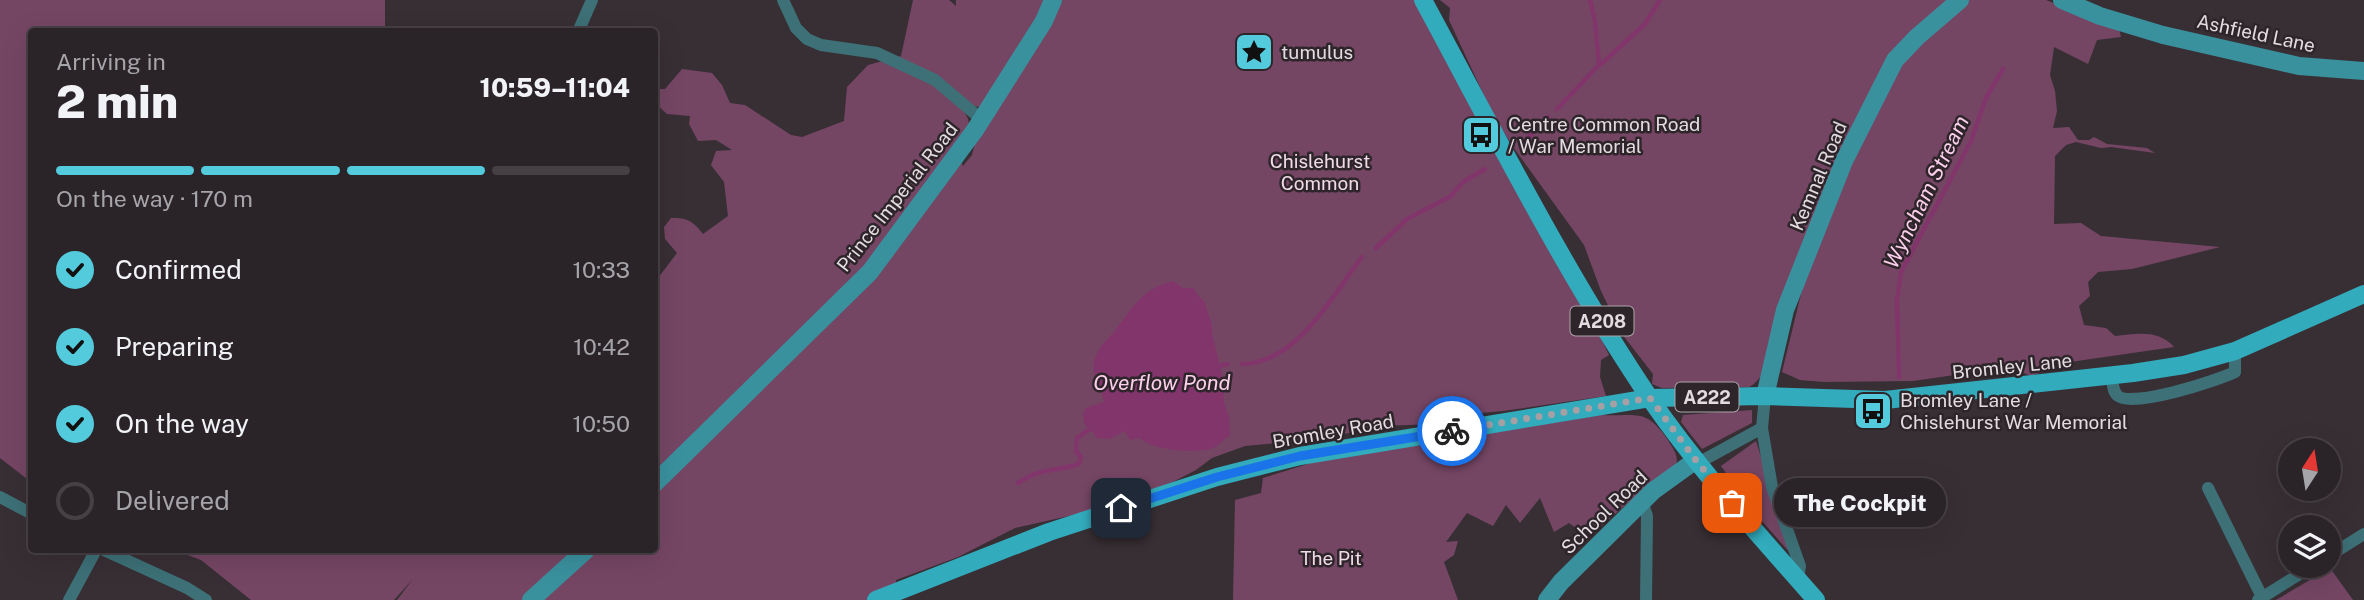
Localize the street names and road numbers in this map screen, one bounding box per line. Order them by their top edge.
street label: Ashfield Lane [2195,10,2317,56]
street label: Prince Imperial Road [832,118,962,276]
street label: Kemnal Road [1785,118,1851,234]
road number: A208 [1570,306,1634,335]
street label: Bromley Lane [1951,349,2073,383]
road number: A222 [1676,382,1738,412]
street label: Bromley Road [1271,410,1395,452]
street label: School Road [1557,466,1651,558]

